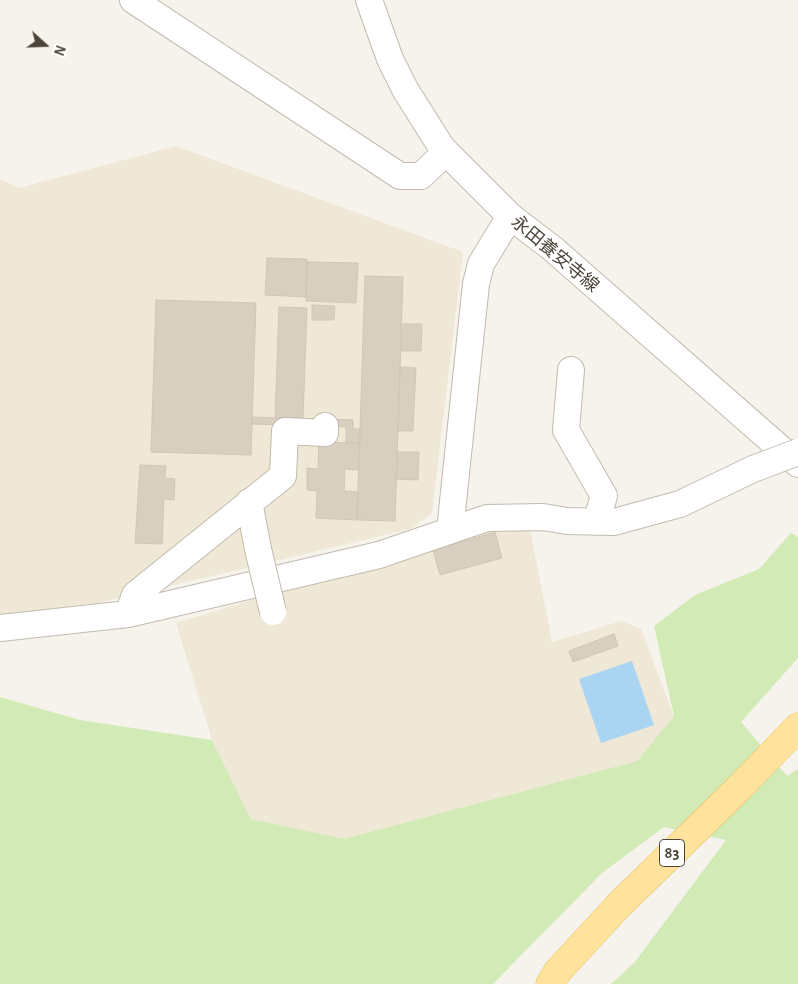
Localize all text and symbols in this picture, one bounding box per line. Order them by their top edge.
north arrow [20,20,70,70]
text: N [51,43,67,57]
street label: 永田養安寺線 [507,211,603,297]
road number: 83 [660,840,684,866]

